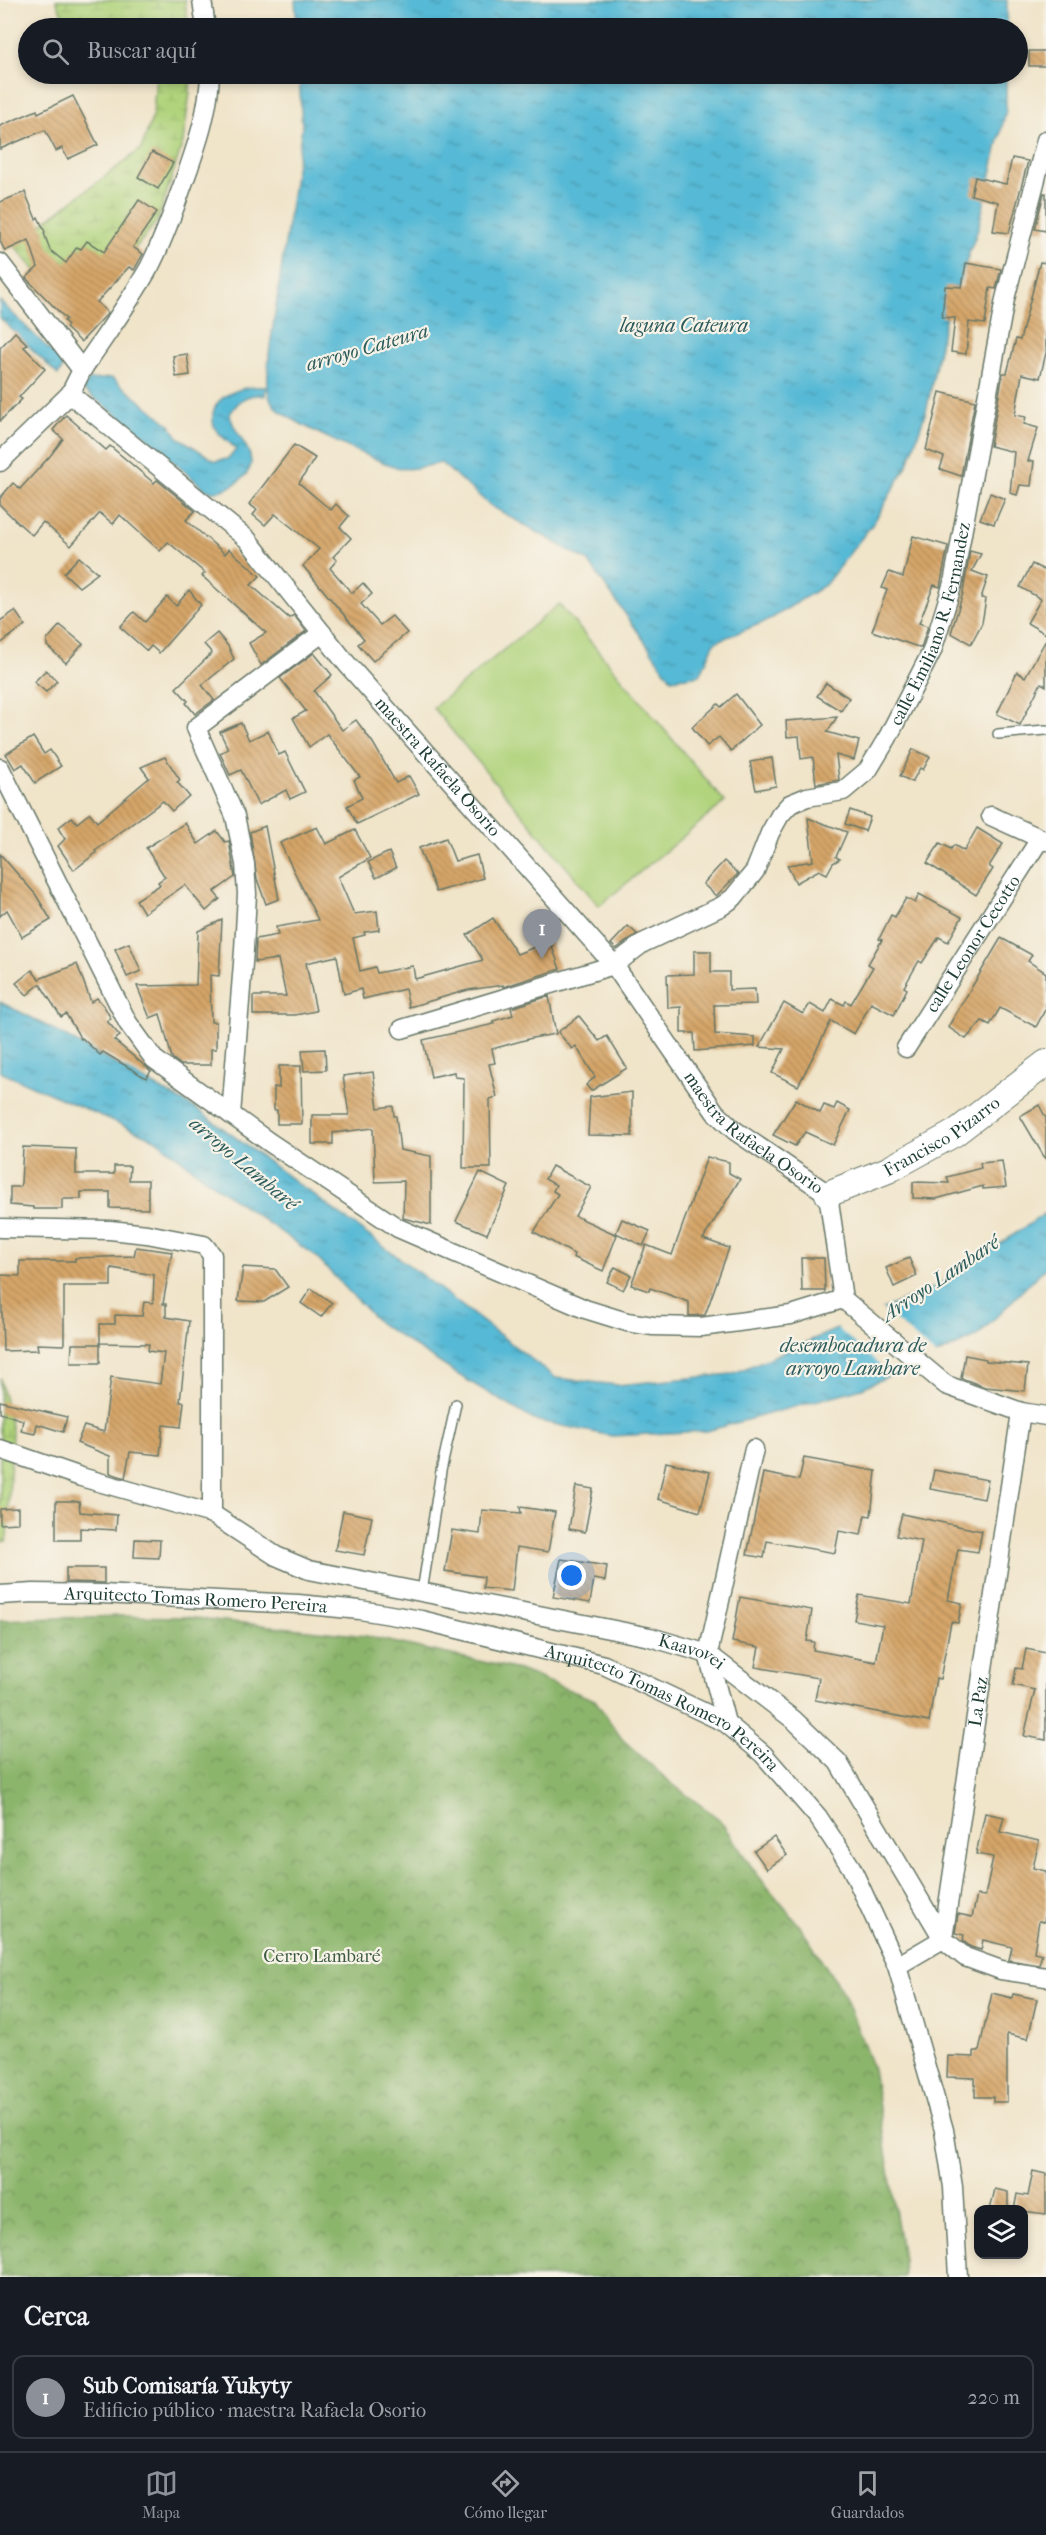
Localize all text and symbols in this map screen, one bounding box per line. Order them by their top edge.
search box [18,18,1028,84]
icon: search [39,35,72,68]
text: Buscar aquí [87,38,196,64]
water label: laguna Cateura [619,314,748,337]
water label: arroyo Cateura [303,319,431,376]
street label: calle Emiliano R. Fernandez [886,520,975,729]
street label: maestra Rafaela Osorio [370,693,505,841]
street label: calle Leonor Cecotto [922,871,1025,1016]
pin: 1 [522,910,562,959]
street label: maestra Rafaela Osorio [679,1068,827,1199]
street label: Francisco Pizarro [880,1092,1004,1181]
water label: arroyo Lambaré [185,1112,304,1217]
water label: Arroyo Lambaré [875,1229,1006,1328]
water label: desembocadura de arroyo Lambare [780,1334,927,1380]
your location [557,1561,586,1590]
street label: Arquitecto Tomas Romero Pereira [63,1583,329,1618]
street label: Kaavovei [656,1630,730,1675]
street label: Arquitecto Tomas Romero Pereira [542,1641,784,1776]
street label: La Paz [965,1675,993,1728]
park label: Cerro Lambaré [263,1946,381,1967]
map controls [974,2205,1028,2259]
button: layers [974,2205,1028,2259]
text: Cerca [24,2301,89,2332]
text: Sub Comisaría Yukyty [83,2373,291,2399]
text: 1 [42,2386,49,2409]
text: 220 m [967,2386,1020,2409]
text: Edificio público · maestra Rafaela Osorio [83,2399,426,2422]
tab: Mapa [142,2467,180,2522]
tab: Cómo llegar [464,2467,547,2522]
tab: Guardados [831,2467,904,2522]

